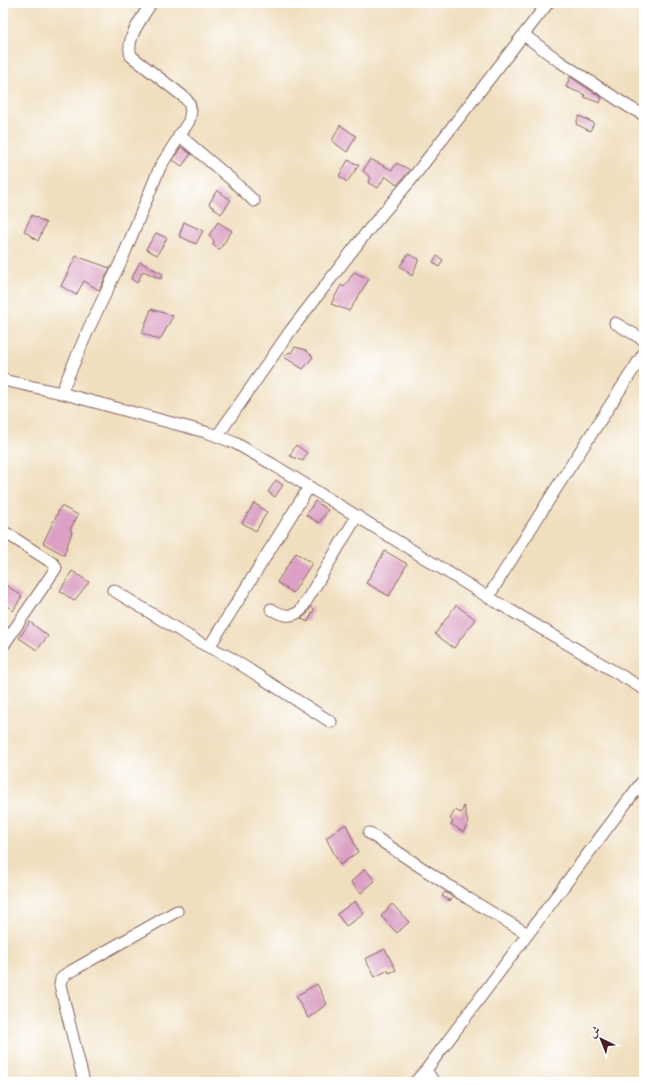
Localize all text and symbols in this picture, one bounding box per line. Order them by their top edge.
north arrow [581,1019,621,1059]
text: ش [587,1025,603,1041]

